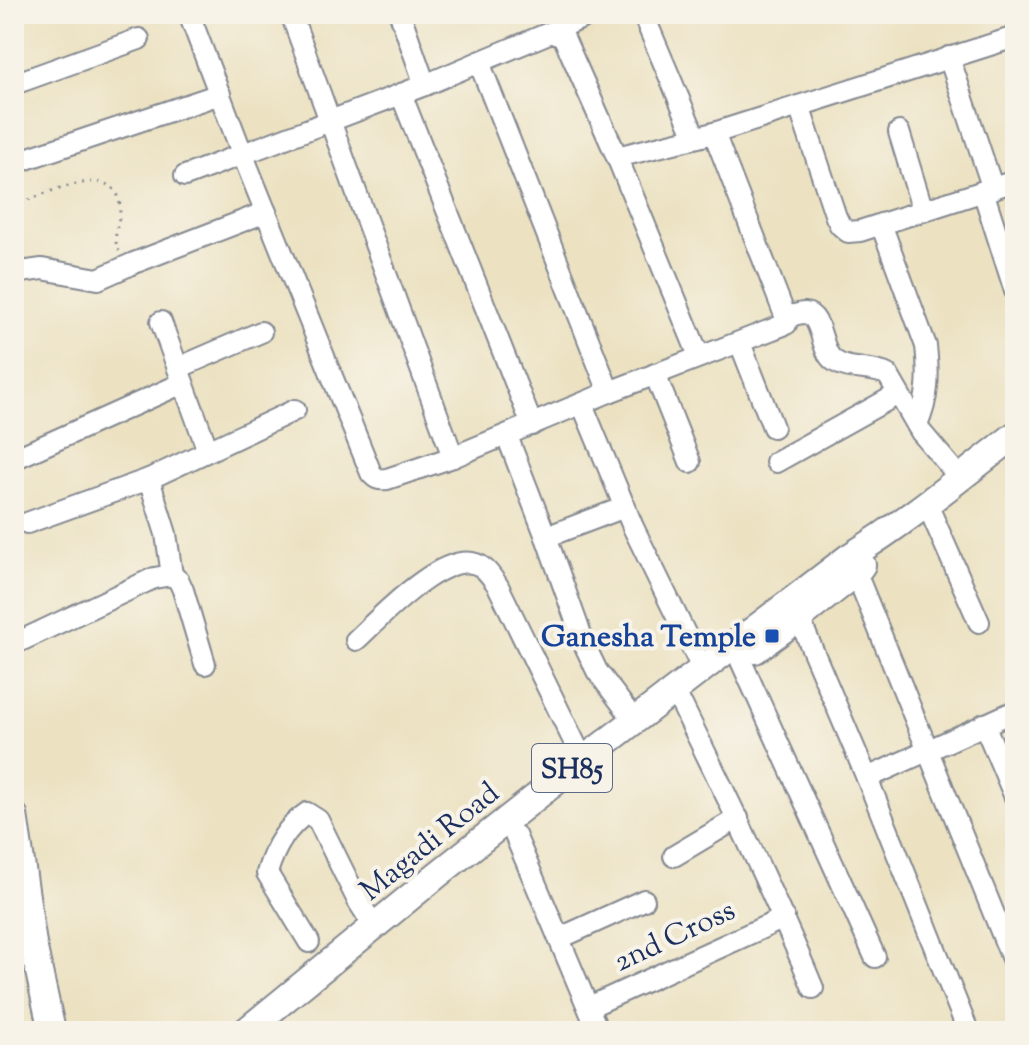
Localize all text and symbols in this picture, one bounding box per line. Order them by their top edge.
place label: Ganesha Temple [541,617,756,660]
marker: Ganesha Temple [763,627,781,645]
road number: SH85 [532,744,612,792]
street label: Magadi Road [352,773,510,913]
street label: 2nd Cross [607,890,743,984]

